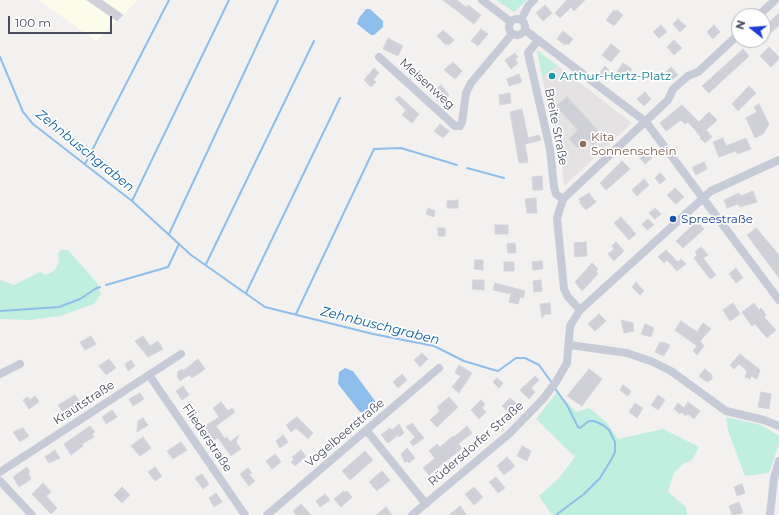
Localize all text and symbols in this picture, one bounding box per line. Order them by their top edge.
scale bar [10,8,114,34]
north arrow [731,8,771,48]
text: 100 m [15,15,51,30]
text: N [732,18,748,31]
street label: Meisenweg [397,56,457,112]
place label: Arthur-Hertz-Platz [560,69,671,83]
marker: Arthur-Hertz-Platz [547,71,557,81]
street label: Breite Straße [541,87,571,167]
water label: Zehnbuschgraben [33,107,137,195]
place label: Kita Sonnenschein [591,130,677,158]
marker: Kita Sonnenschein [578,139,588,149]
place label: Spreestraße [681,212,753,226]
marker: Spreestraße [668,214,678,224]
water label: Zehnbuschgraben [319,304,441,348]
street label: Krautstraße [51,378,117,428]
street label: Vogelbeerstraße [303,396,387,470]
street label: Rüdersdorfer Straße [425,399,527,489]
street label: Fliederstraße [179,401,235,475]

